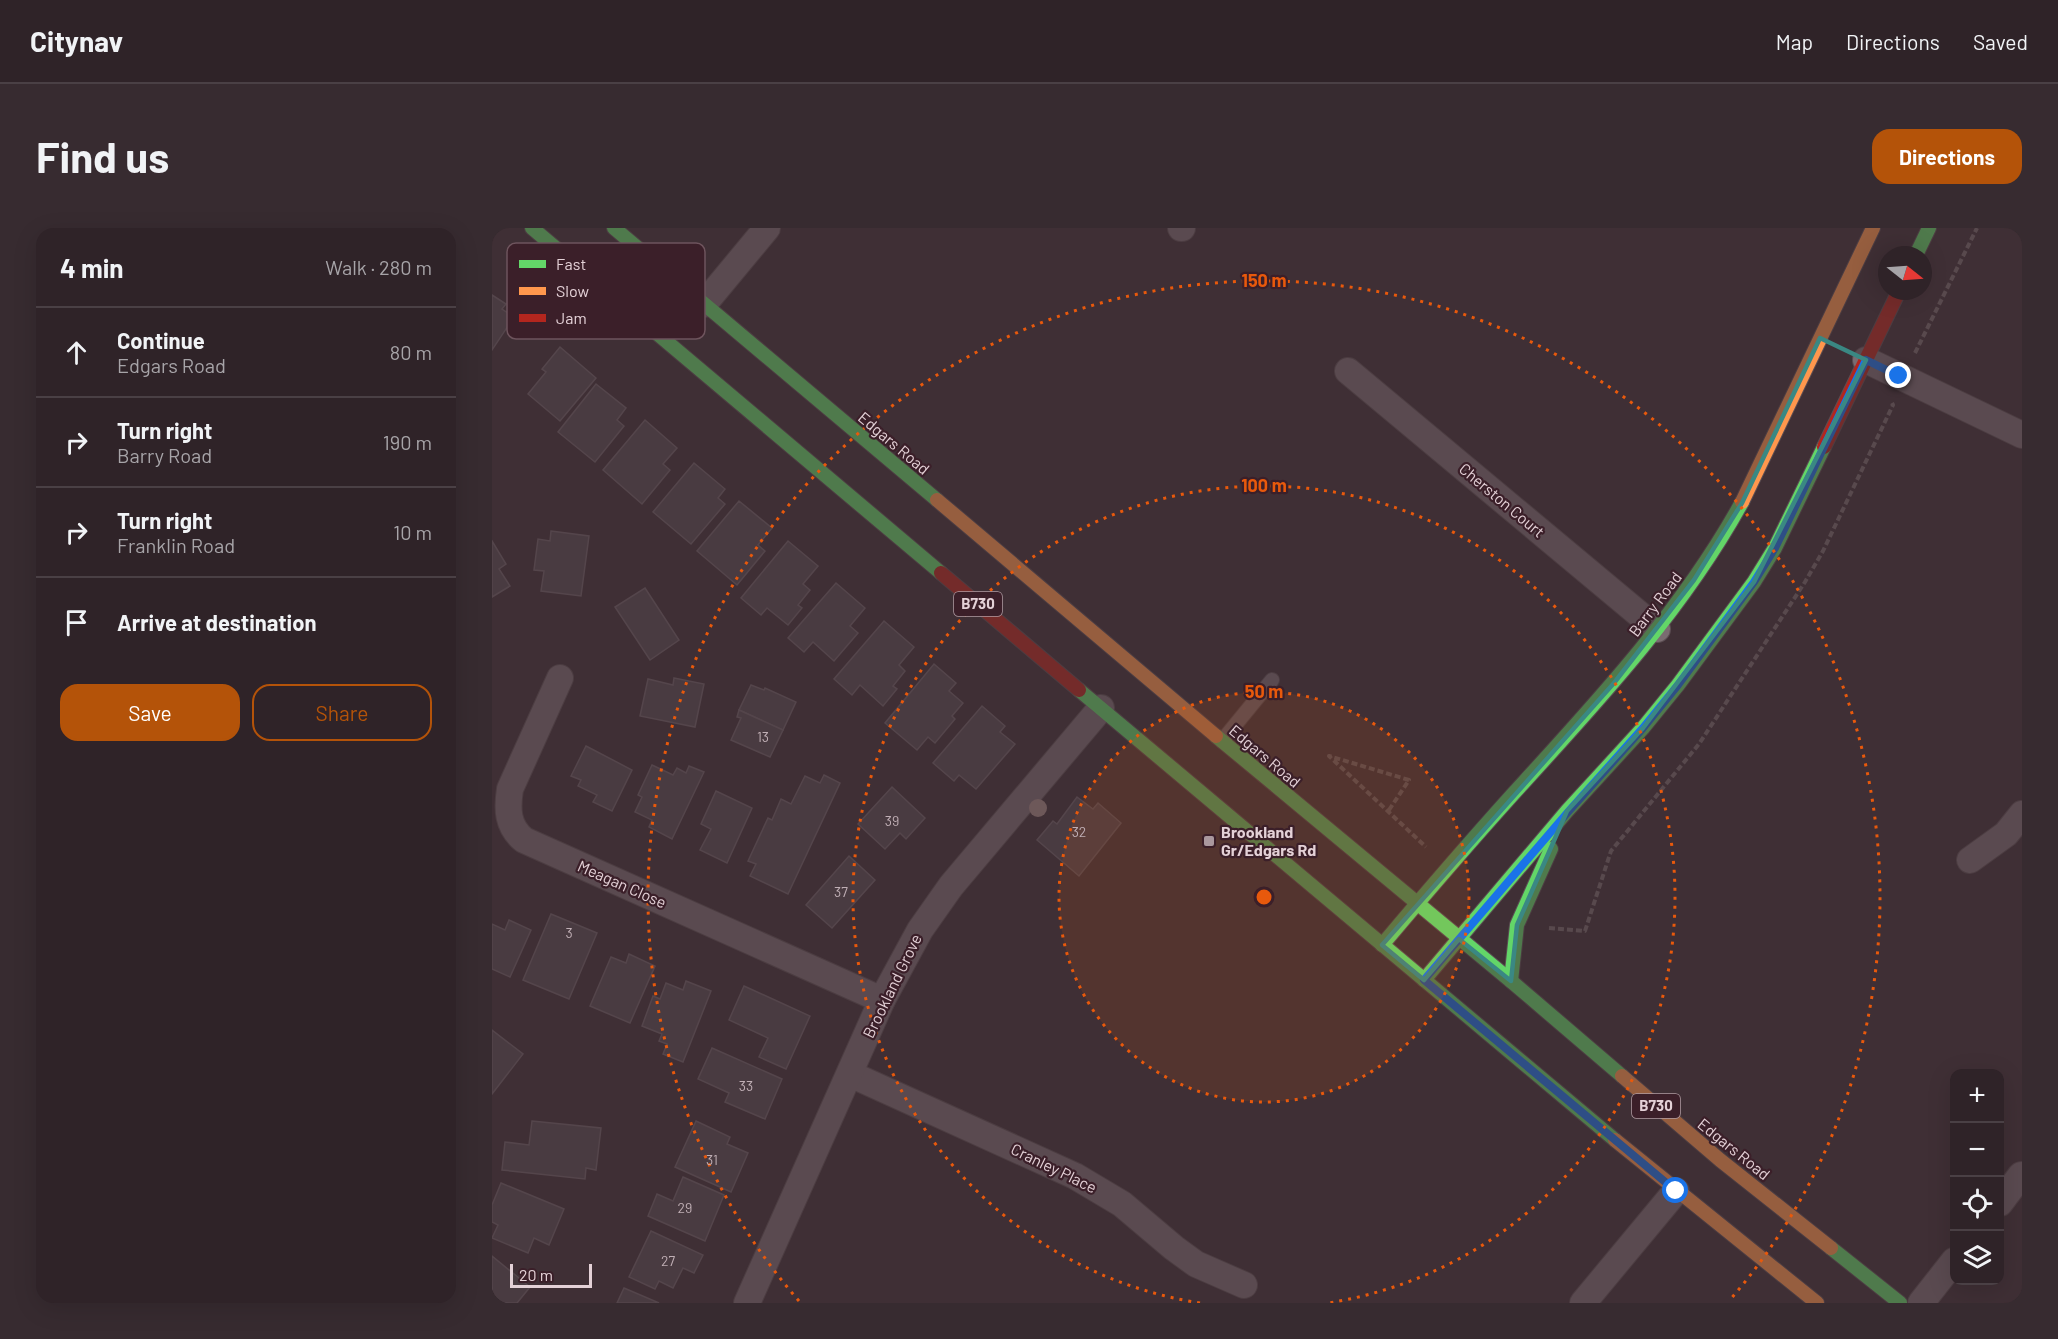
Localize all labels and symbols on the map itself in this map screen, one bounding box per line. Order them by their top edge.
legend [507,243,705,339]
north arrow [1878,246,1932,300]
text: Fast [556,254,586,273]
text: 150 m [1242,269,1286,291]
text: Slow [556,281,589,300]
text: Jam [556,308,587,327]
route end [1885,362,1911,388]
street label: Edgars Road [855,407,934,478]
street label: Cherston Court [1456,459,1549,541]
text: 100 m [1241,474,1287,496]
street label: Barry Road [1624,568,1685,640]
road number: B730 [954,592,1002,616]
text: 50 m [1245,680,1283,702]
street label: Edgars Road [1226,720,1305,791]
house number: 13 [757,728,769,745]
house number: 39 [885,812,899,829]
place label: Brookland Gr/Edgars Rd [1221,822,1316,859]
house number: 32 [1072,823,1086,840]
marker: Brookland Gr/Edgars Rd [1202,834,1216,848]
street label: Meagan Close [575,856,669,912]
house number: 37 [834,883,848,900]
centre of rings [1254,887,1274,907]
house number: 3 [565,924,573,941]
street label: Brookland Grove [858,931,925,1041]
house number: 33 [739,1077,753,1094]
road number: B730 [1632,1094,1680,1118]
street label: Edgars Road [1694,1114,1774,1183]
street label: Cranley Place [1008,1139,1100,1196]
house number: 31 [706,1151,718,1168]
route start [1662,1177,1688,1203]
house number: 29 [678,1199,692,1216]
house number: 27 [661,1252,675,1269]
scale bar [510,1261,592,1288]

